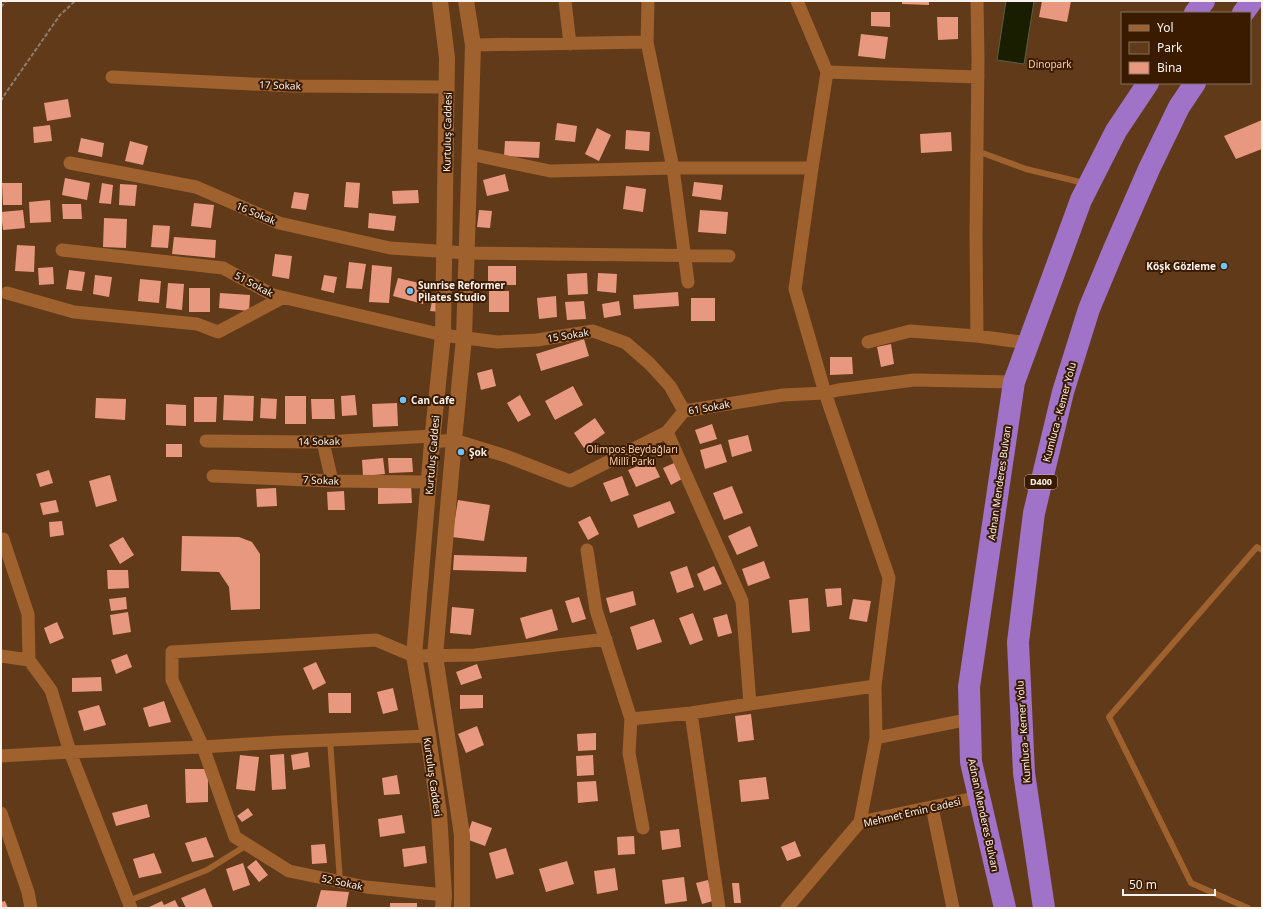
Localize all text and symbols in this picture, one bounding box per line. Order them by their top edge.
legend [1121,12,1251,84]
text: Yol [1157,19,1174,36]
text: Park [1157,39,1183,56]
park label: Dinopark [1028,57,1072,71]
text: Bina [1157,59,1182,76]
street label: 17 Sokak [259,77,302,93]
street label: Kurtuluş Caddesi [439,92,455,172]
street label: 16 Sokak [234,198,279,228]
place label: Köşk Gözleme [1146,259,1216,273]
marker: Köşk Gözleme [1219,261,1229,271]
street label: 51 Sokak [232,268,276,300]
place label: Sunrise Reformer Pilates Studio [418,278,505,304]
marker: Sunrise Reformer Pilates Studio [405,286,415,296]
street label: 15 Sokak [546,325,590,345]
street label: Kumluca - Kemer Yolu [1039,361,1079,463]
place label: Can Cafe [411,393,455,407]
marker: Can Cafe [398,395,408,405]
street label: 61 Sokak [687,396,731,418]
street label: Kurtuluş Caddesi [422,415,442,495]
street label: Adnan Menderes Bulvarı [984,425,1014,541]
street label: 14 Sokak [298,434,341,448]
park label: Olimpos Beydağları Millî Parkı [586,442,678,468]
place label: Şok [469,445,488,459]
marker: Şok [456,447,466,457]
street label: 7 Sokak [303,472,340,488]
road number: D400 [1025,475,1057,489]
street label: Kumluca - Kemer Yolu [1012,680,1034,784]
street label: Kurtuluş Caddesi [421,737,445,817]
street label: Adnan Menderes Bulvarı [965,757,1003,873]
street label: Mehmet Emin Cadesi [862,794,962,830]
street label: 52 Sokak [320,871,365,893]
scale bar [1123,871,1215,897]
text: 50 m [1129,876,1157,893]

